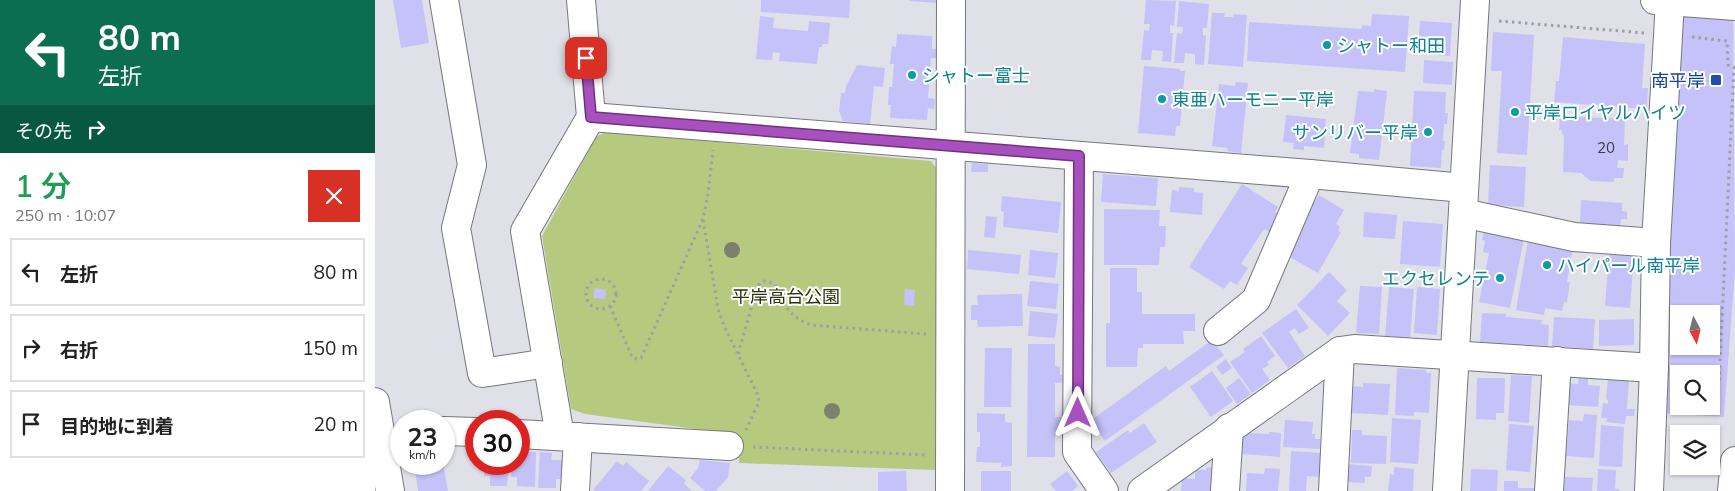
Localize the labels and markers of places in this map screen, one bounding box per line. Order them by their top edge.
place label: シャトー和田 [1337,34,1445,57]
pin [565,37,607,79]
marker: シャトー和田 [1321,39,1333,51]
place label: シャトー富士 [922,64,1030,87]
marker: シャトー富士 [906,69,918,81]
place label: 南平岸 [1651,69,1705,92]
marker: 南平岸 [1709,73,1723,87]
place label: 東亜ハーモニー平岸 [1172,88,1334,111]
marker: 東亜ハーモニー平岸 [1156,93,1168,105]
place label: 平岸ロイヤルハイツ [1525,101,1686,124]
marker: 平岸ロイヤルハイツ [1509,106,1521,118]
place label: サンリバー平岸 [1292,121,1418,144]
marker: サンリバー平岸 [1422,126,1434,138]
place label: ハイパール南平岸 [1557,254,1700,277]
marker: ハイパール南平岸 [1541,259,1553,271]
place label: エクセレンテ [1382,267,1490,290]
marker: エクセレンテ [1494,272,1506,284]

